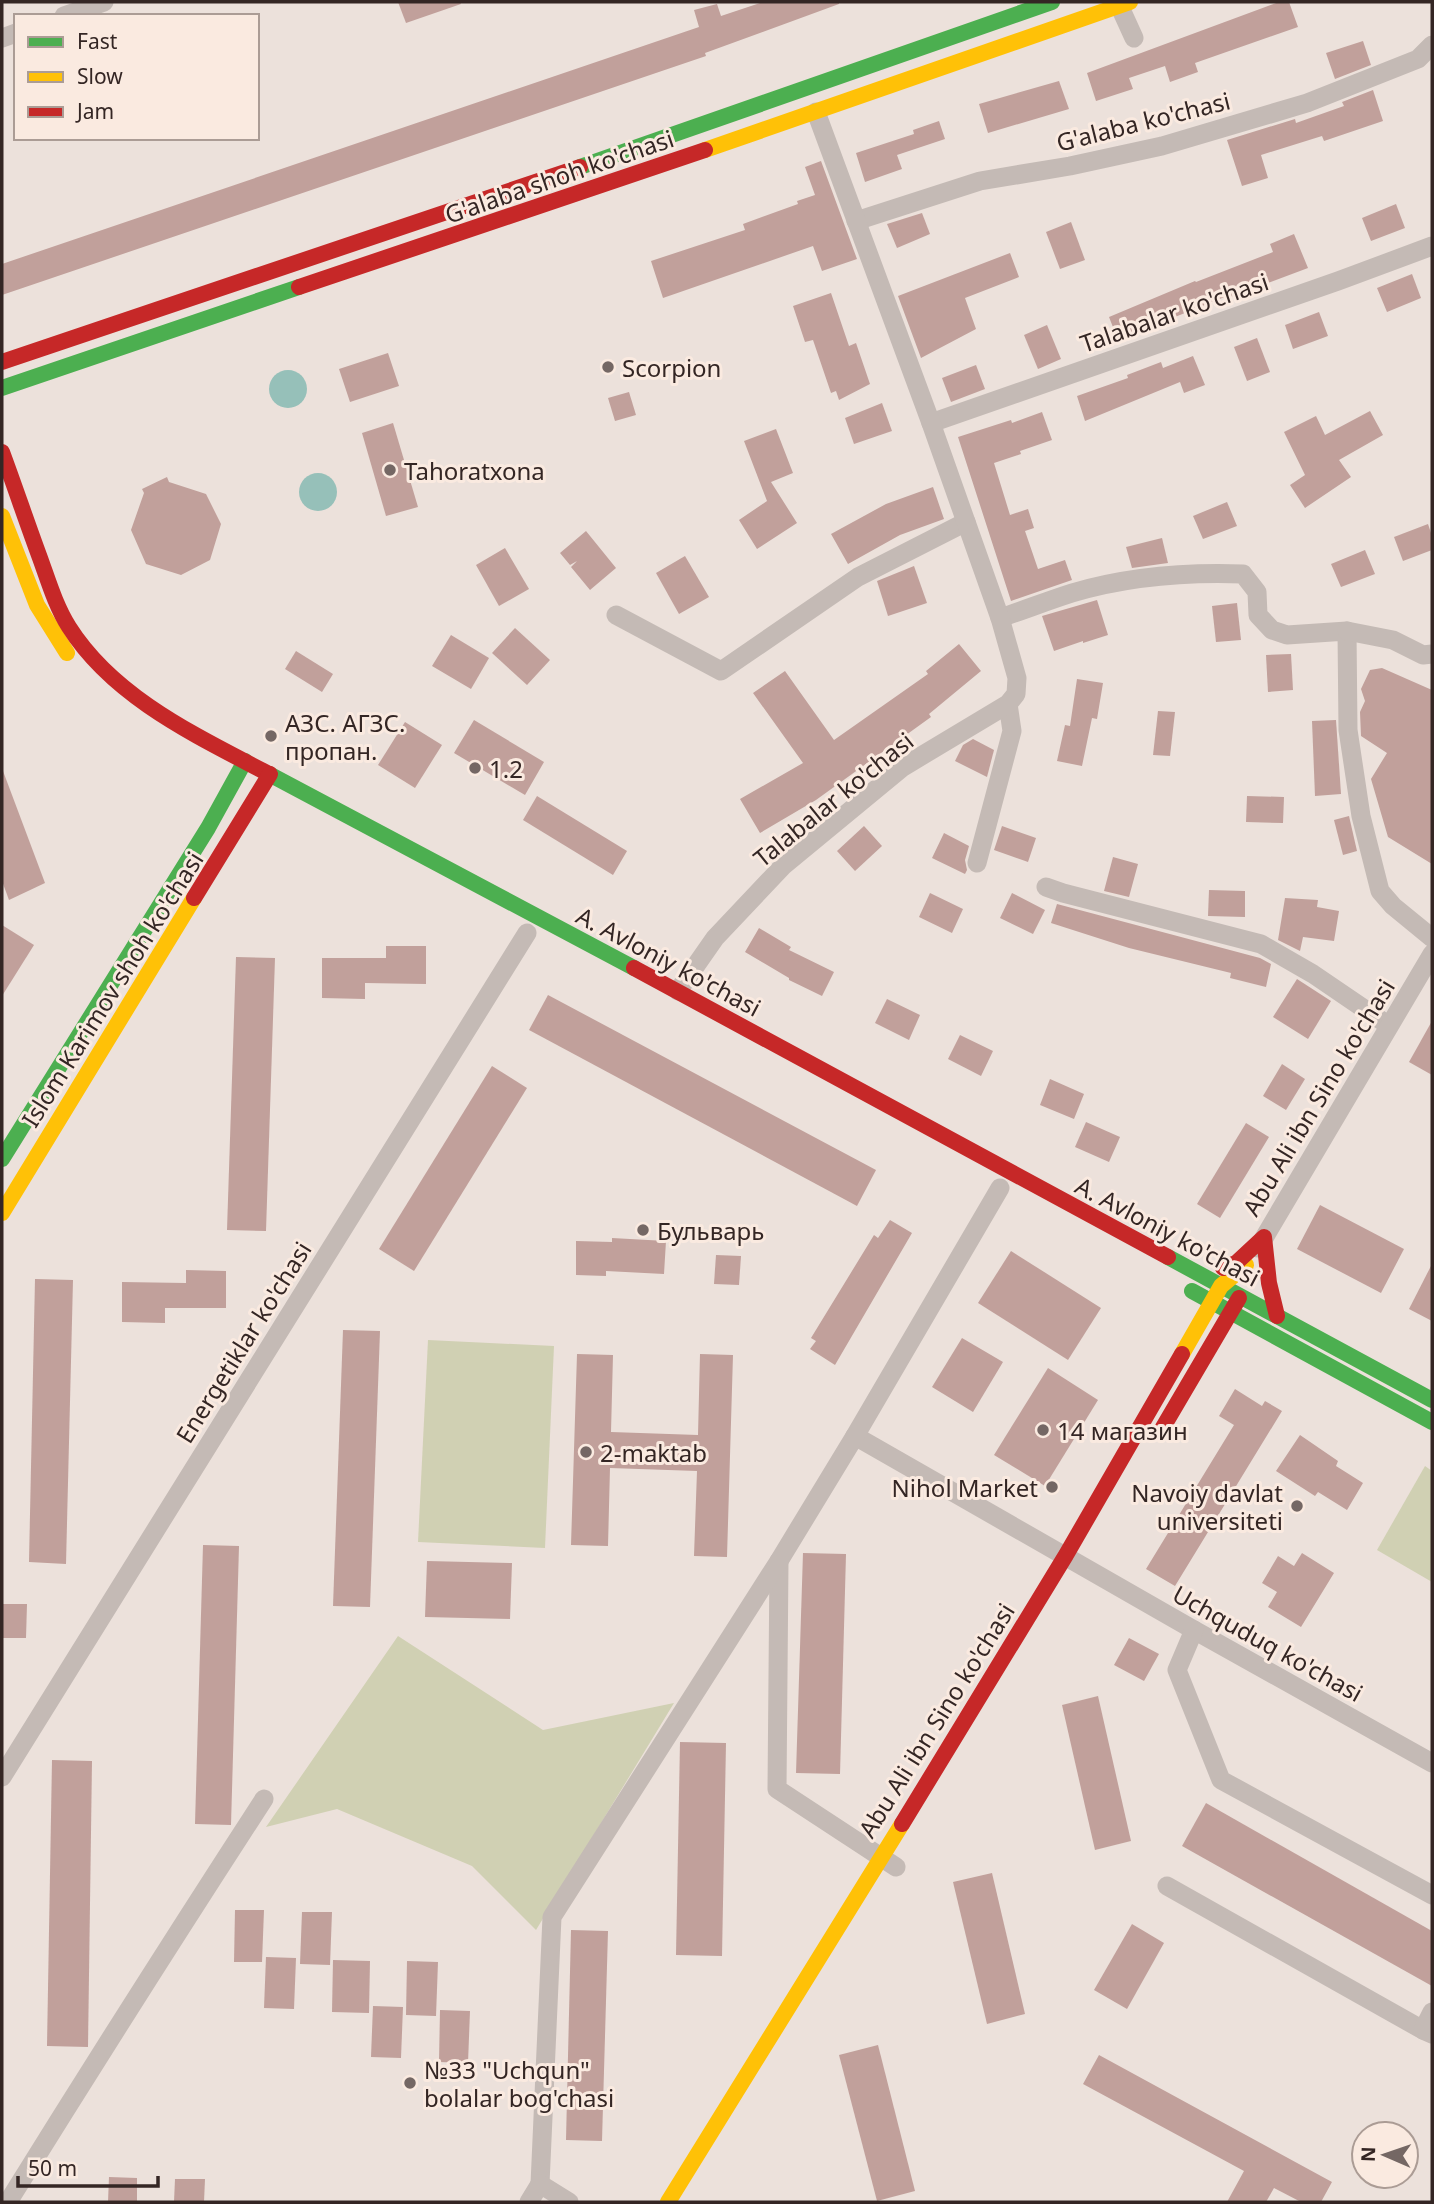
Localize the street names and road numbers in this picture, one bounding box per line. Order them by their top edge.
street label: G'alaba ko'chasi [1053,83,1233,159]
street label: G'alaba shoh ko'chasi [440,121,678,231]
street label: Talabalar ko'chasi [1075,264,1273,360]
street label: Talabalar ko'chasi [746,724,920,874]
street label: Islom Karimov shoh ko'chasi [14,845,210,1133]
street label: A. Avloniy ko'chasi [571,898,767,1024]
street label: Abu Ali ibn Sino ko'chasi [1234,972,1402,1222]
street label: A. Avloniy ko'chasi [1070,1168,1266,1294]
street label: Energetiklar ko'chasi [168,1235,318,1449]
street label: Uchquduq ko'chasi [1167,1577,1369,1709]
street label: Abu Ali ibn Sino ko'chasi [850,1596,1022,1844]

